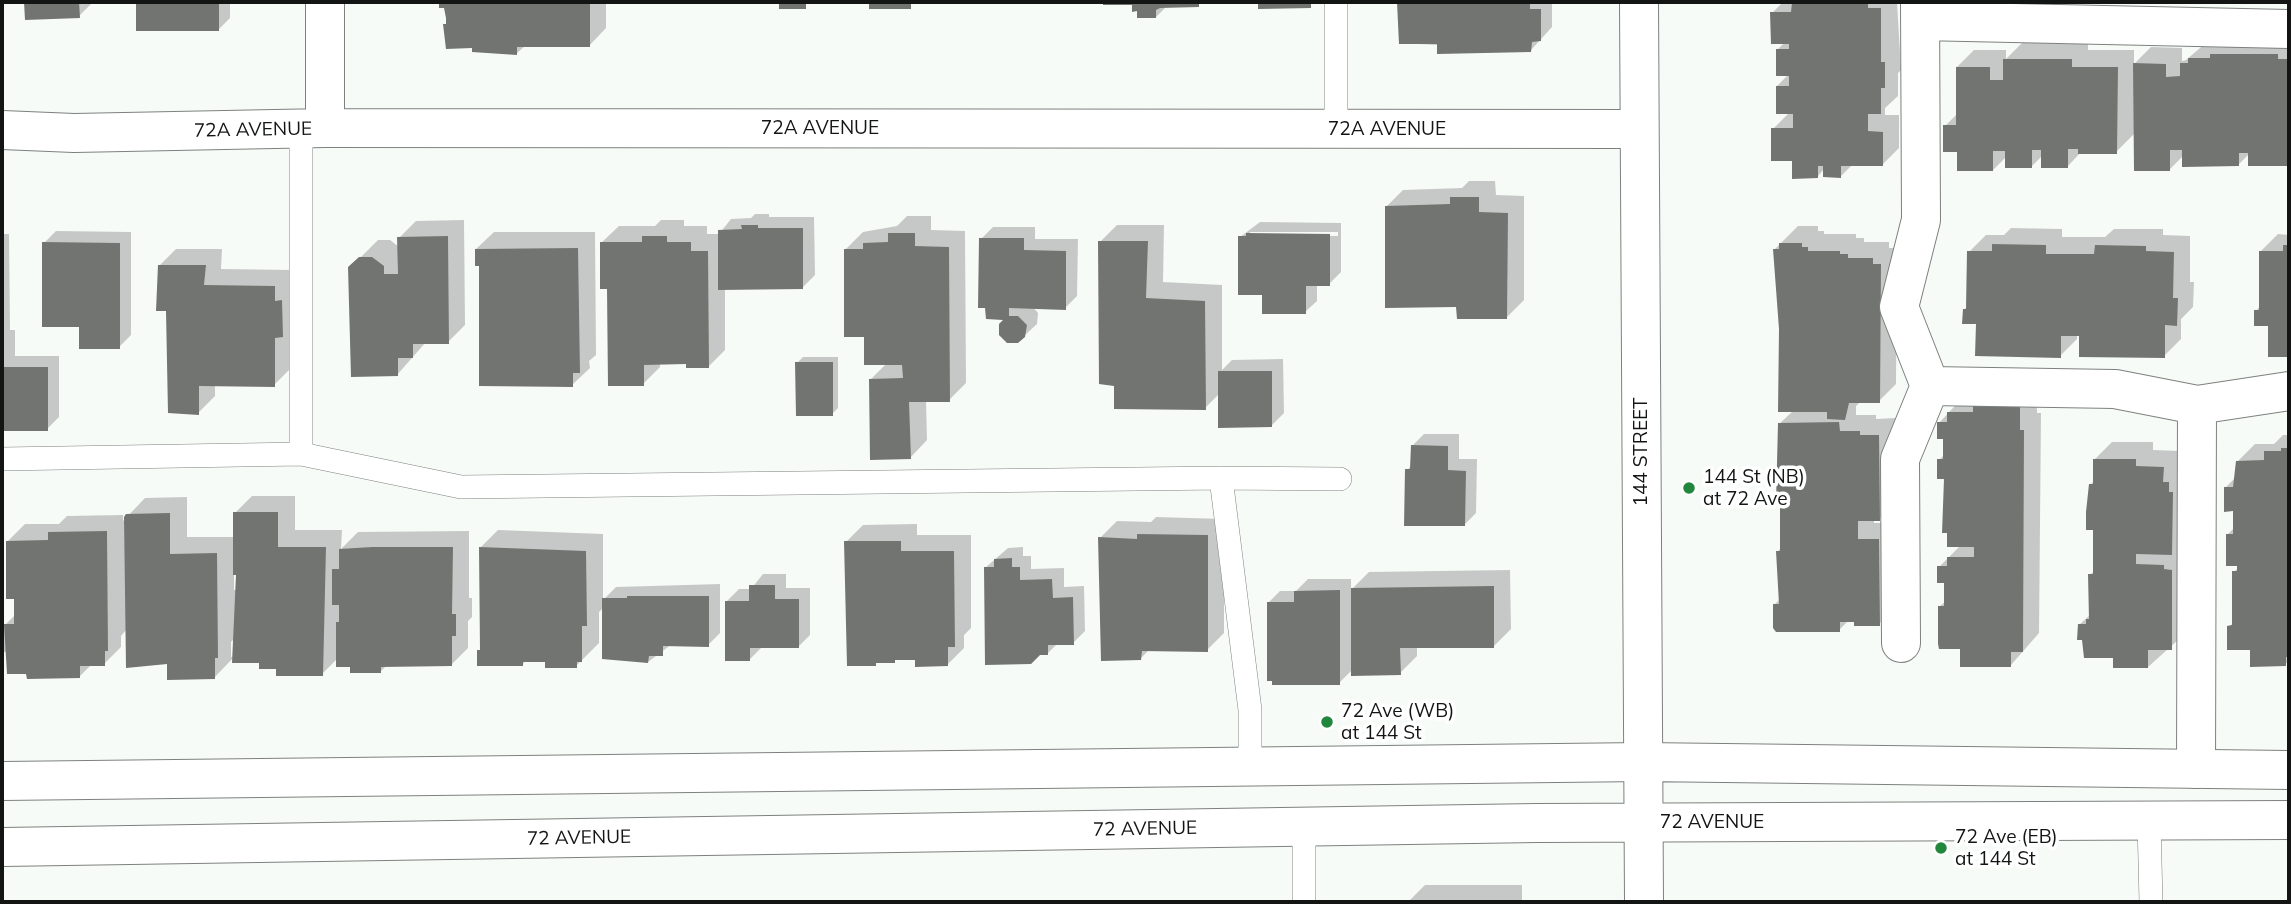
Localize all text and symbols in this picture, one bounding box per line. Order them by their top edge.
street label: 72A AVENUE [761,117,879,139]
street label: 72A AVENUE [194,118,312,142]
street label: 72A AVENUE [1328,118,1446,140]
street label: 144 STREET [1630,398,1652,506]
place label: 144 St (NB) at 72 Ave [1703,466,1805,510]
marker: 144 St (NB) at 72 Ave [1681,480,1697,496]
place label: 72 Ave (WB) at 144 St [1341,700,1454,744]
marker: 72 Ave (WB) at 144 St [1319,714,1335,730]
street label: 72 AVENUE [1660,811,1764,833]
street label: 72 AVENUE [1093,817,1197,841]
street label: 72 AVENUE [527,826,631,850]
place label: 72 Ave (EB) at 144 St [1955,826,2058,870]
marker: 72 Ave (EB) at 144 St [1933,840,1949,856]

